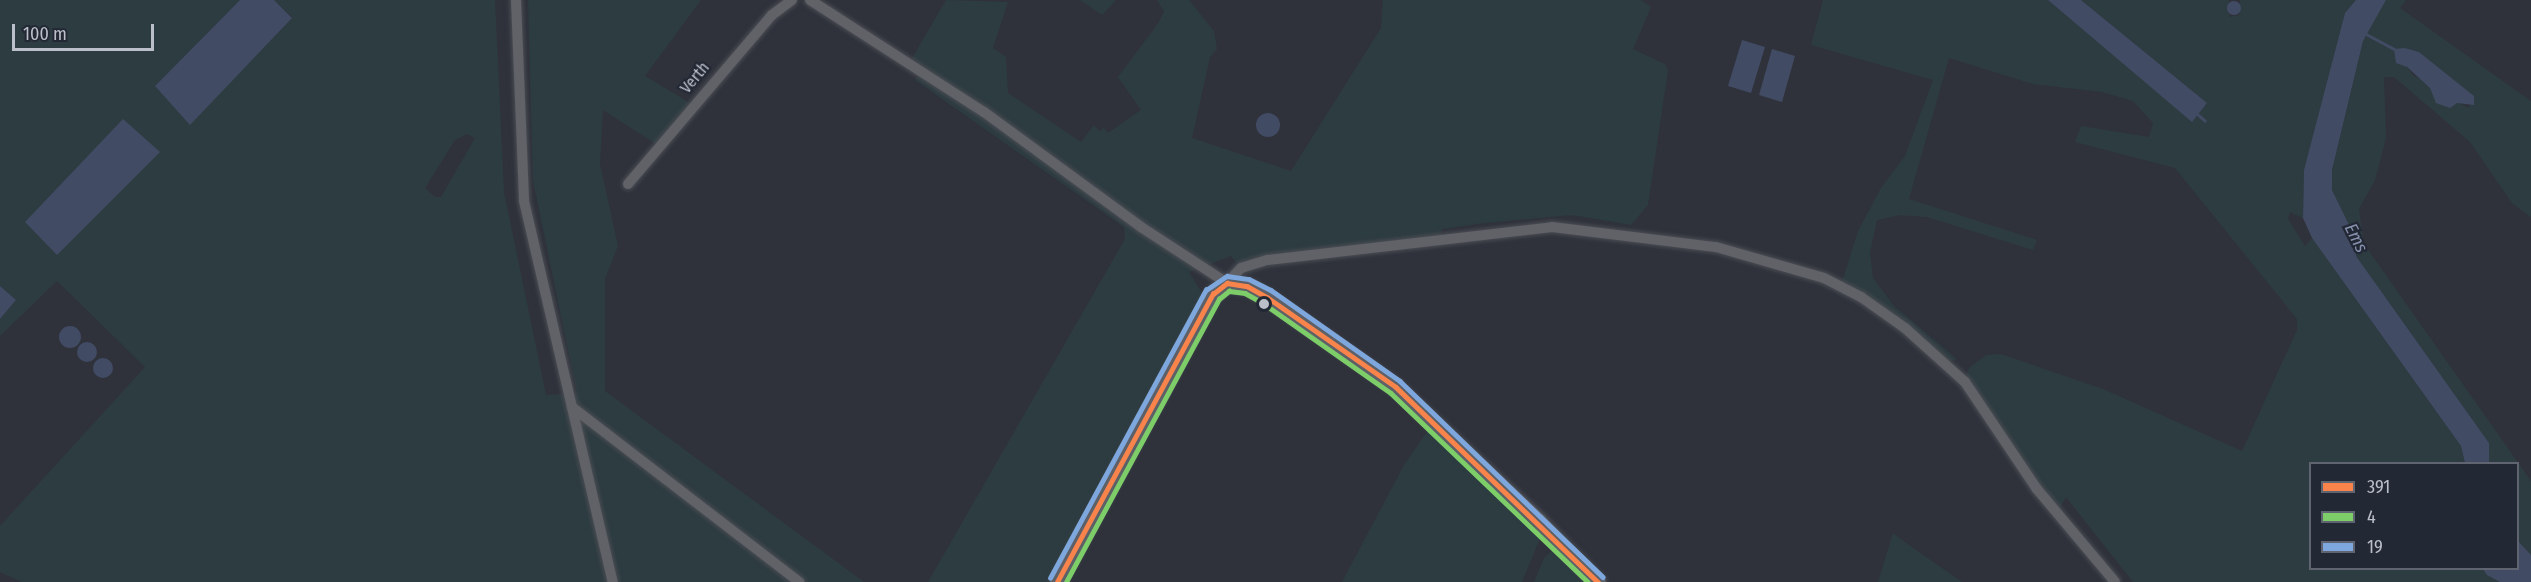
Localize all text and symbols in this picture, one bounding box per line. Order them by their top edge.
scale bar [15,12,158,50]
text: 100 m [23,23,67,45]
street label: Verth [676,58,714,98]
water label: Ems [2340,220,2372,256]
unlabelled marker [1258,298,1270,310]
legend [2309,462,2519,570]
text: 391 [2367,476,2390,498]
text: 4 [2367,506,2376,528]
text: 19 [2367,536,2383,558]

